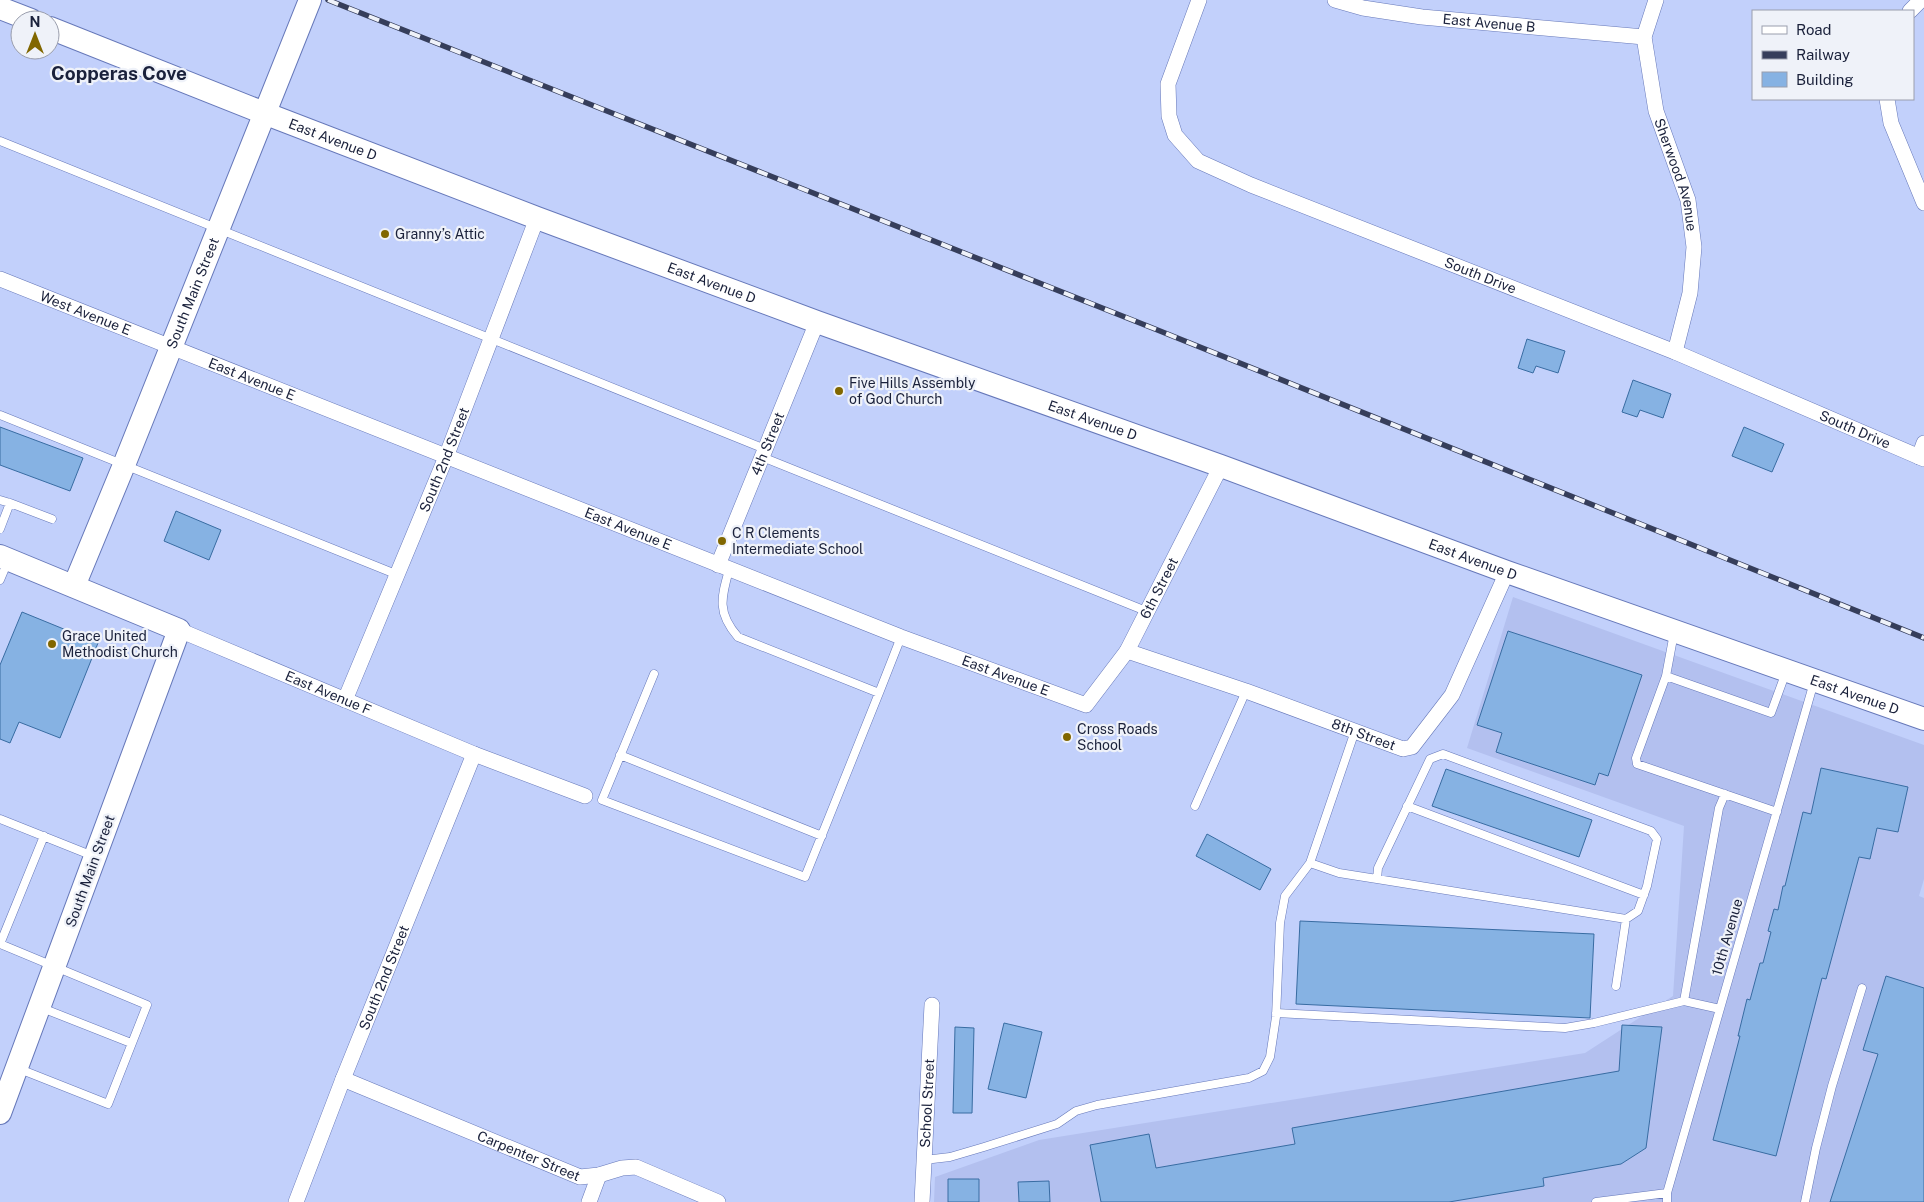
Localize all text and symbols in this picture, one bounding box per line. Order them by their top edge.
north arrow [10,10,60,60]
legend [1752,10,1914,100]
street label: East Avenue B [1442,11,1536,35]
text: N [30,14,40,30]
text: Road [1796,21,1832,38]
text: Railway [1796,46,1850,63]
district label: Copperas Cove [51,62,187,84]
text: Building [1796,71,1854,88]
street label: East Avenue D [286,115,379,164]
street label: Sherwood Avenue [1651,116,1700,232]
place label: Granny’s Attic [395,226,485,242]
marker: Granny’s Attic [379,228,391,240]
street label: South Main Street [163,235,222,351]
street label: South Drive [1442,254,1519,297]
street label: East Avenue D [665,259,758,307]
street label: West Avenue E [38,288,133,338]
street label: East Avenue E [206,355,298,404]
place label: Five Hills Assembly of God Church [849,375,976,407]
marker: Five Hills Assembly of God Church [833,385,845,397]
street label: East Avenue D [1046,397,1139,443]
street label: South 2nd Street [416,405,472,514]
street label: South Drive [1817,407,1893,452]
street label: 4th Street [747,410,787,478]
street label: East Avenue E [582,504,674,553]
place label: C R Clements Intermediate School [732,525,863,557]
marker: C R Clements Intermediate School [716,535,728,547]
street label: East Avenue D [1426,536,1519,583]
street label: 6th Street [1137,555,1181,621]
place label: Grace United Methodist Church [62,628,178,660]
marker: Grace United Methodist Church [46,638,58,650]
street label: East Avenue E [960,652,1052,699]
street label: East Avenue F [283,668,374,718]
street label: East Avenue D [1808,672,1901,718]
street label: 8th Street [1330,715,1398,754]
place label: Cross Roads School [1077,721,1158,753]
marker: Cross Roads School [1061,731,1073,743]
street label: South Main Street [62,813,118,929]
street label: 10th Avenue [1708,897,1746,977]
street label: South 2nd Street [356,923,412,1032]
street label: School Street [917,1058,937,1148]
street label: Carpenter Street [475,1127,583,1184]

